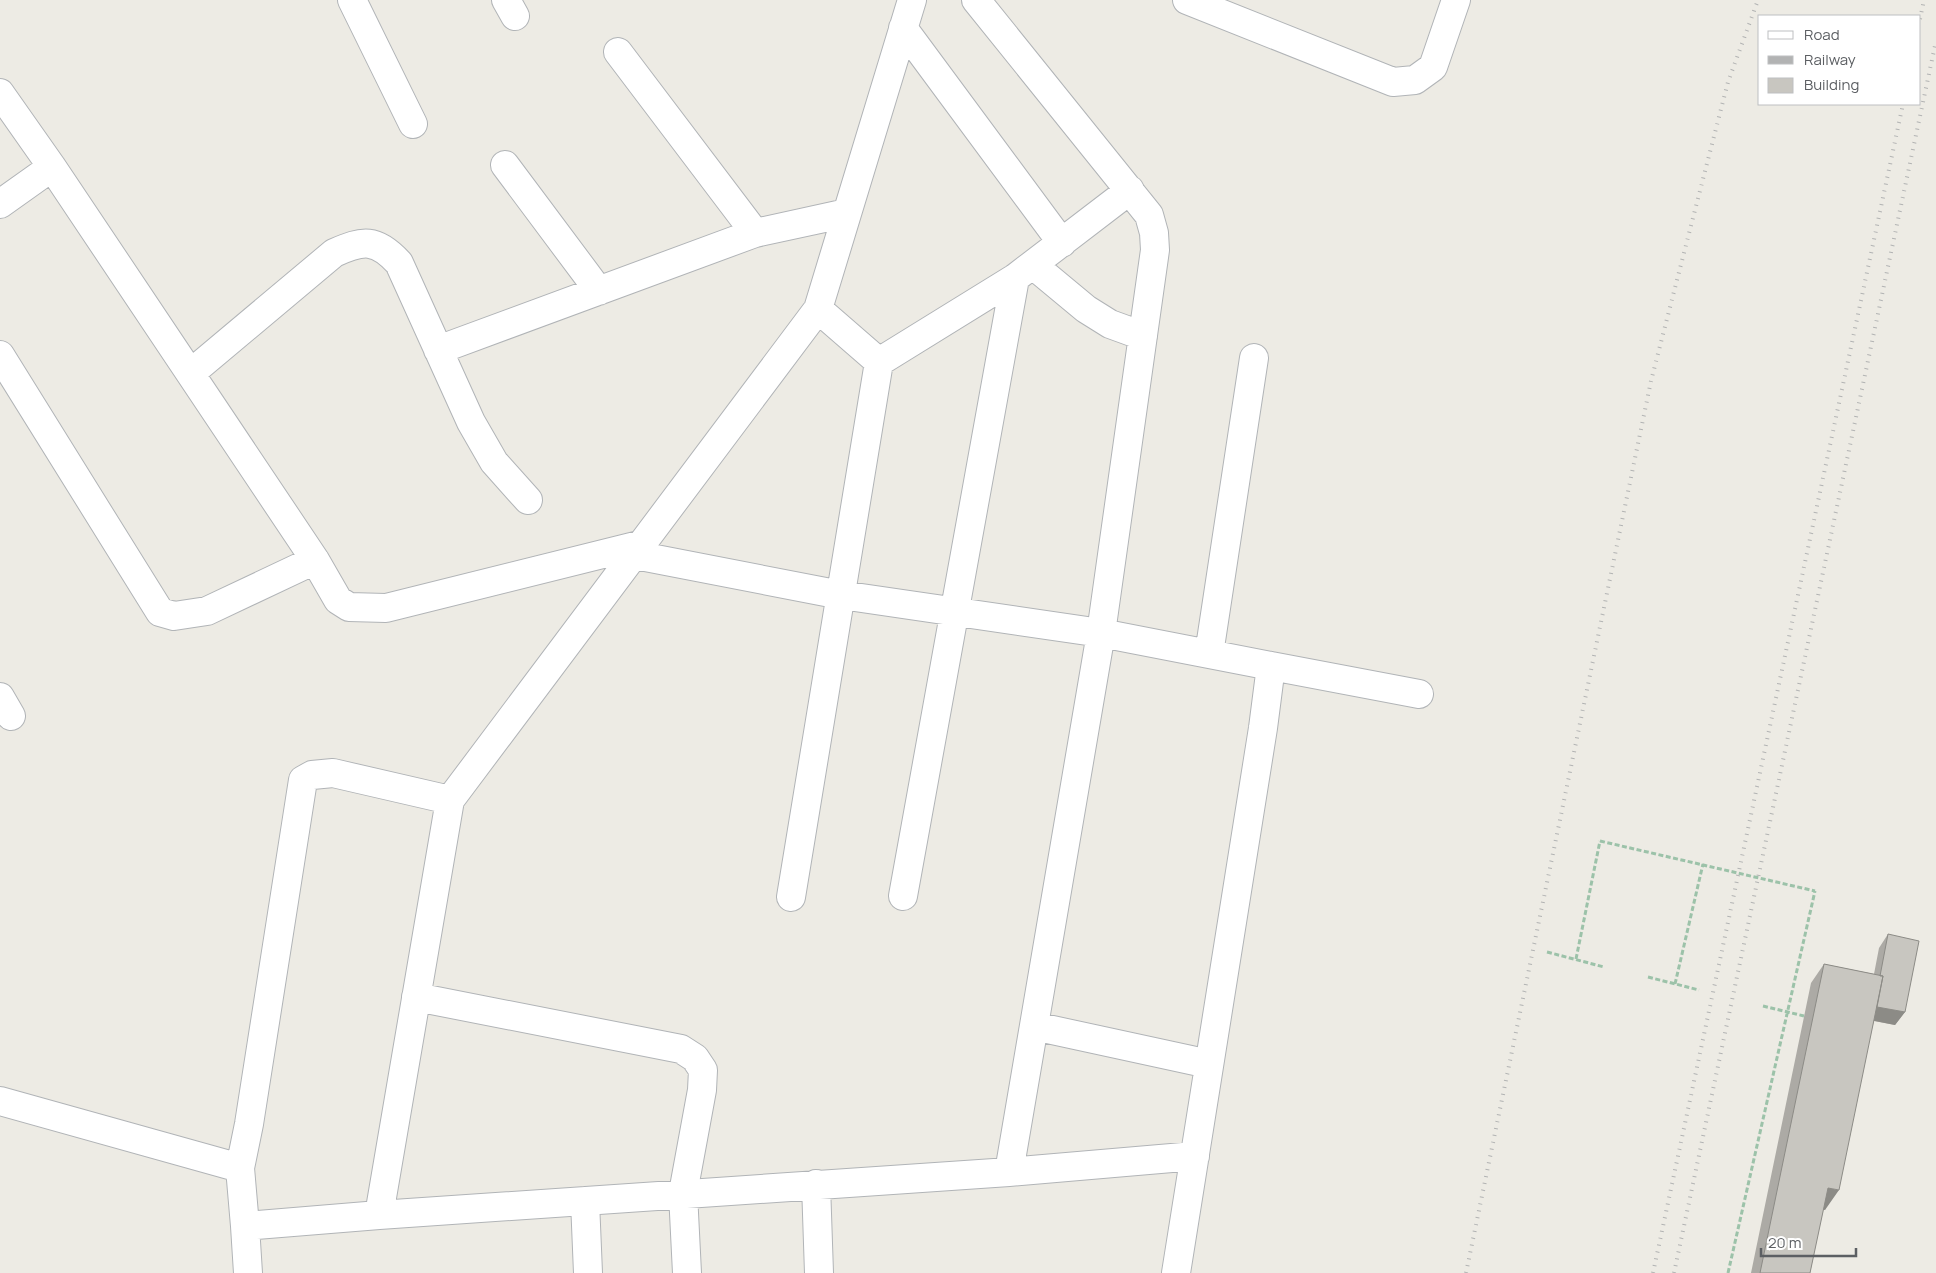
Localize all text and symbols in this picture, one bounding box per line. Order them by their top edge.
legend [1758,15,1921,105]
text: Road [1804,24,1840,45]
text: Railway [1804,49,1856,70]
text: Building [1804,74,1859,95]
scale bar [1761,1226,1856,1258]
text: 20 m [1768,1232,1801,1253]

